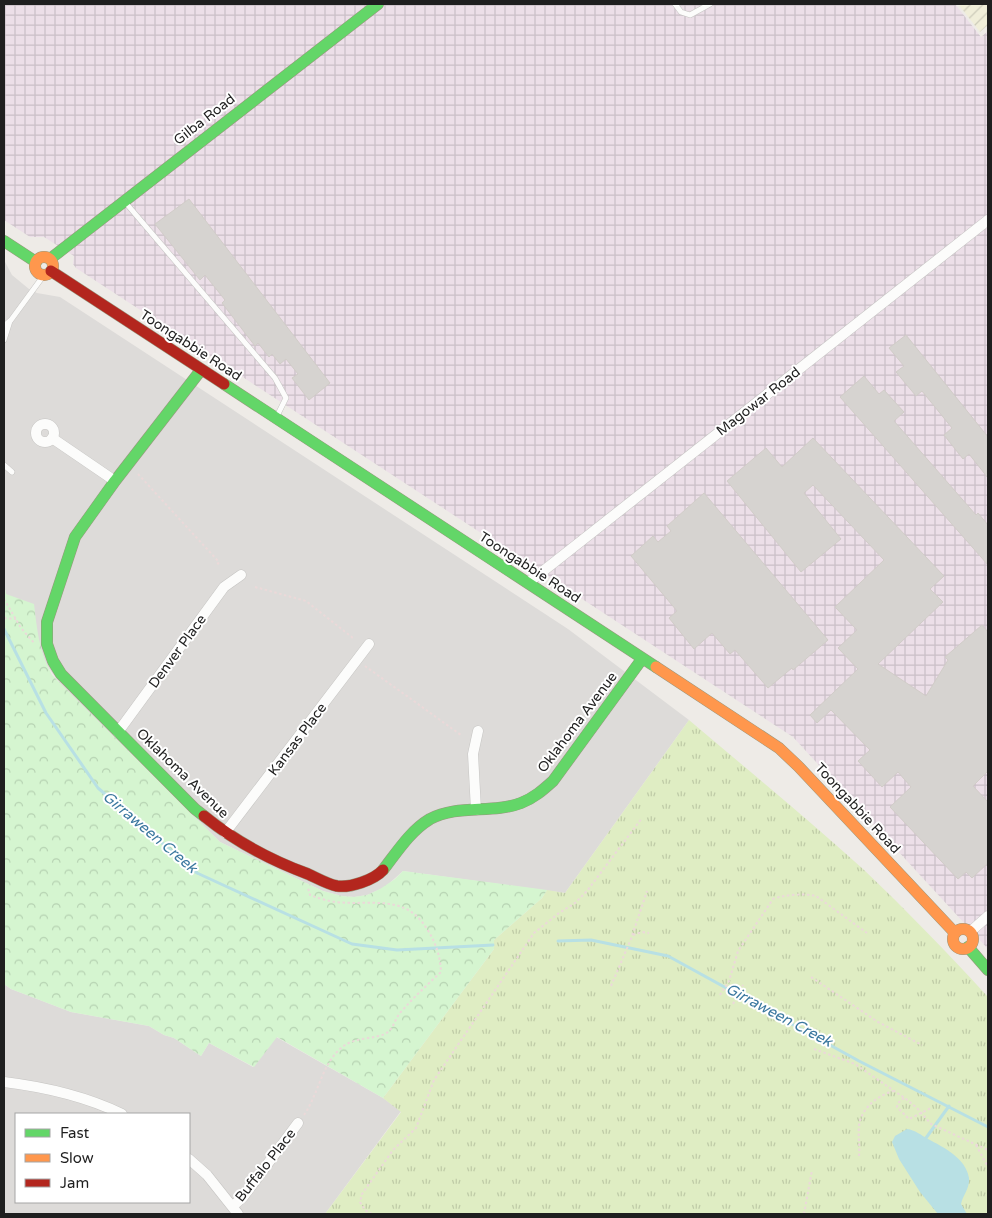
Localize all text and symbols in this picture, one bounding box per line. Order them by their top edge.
street label: Gilba Road [170,90,238,149]
street label: Toongabbie Road [137,306,245,385]
street label: Magowar Road [713,363,804,439]
street label: Toongabbie Road [476,528,584,607]
street label: Denver Place [145,611,210,691]
street label: Oklahoma Avenue [534,669,621,776]
street label: Kansas Place [265,699,330,779]
street label: Oklahoma Avenue [133,725,232,822]
street label: Toongabbie Road [811,759,904,857]
water label: Girraween Creek [99,787,202,878]
water label: Girraween Creek [723,979,837,1051]
legend [15,1113,190,1203]
text: Fast [60,1124,90,1142]
street label: Buffalo Place [232,1125,299,1205]
text: Slow [60,1149,94,1167]
text: Jam [60,1174,89,1192]

